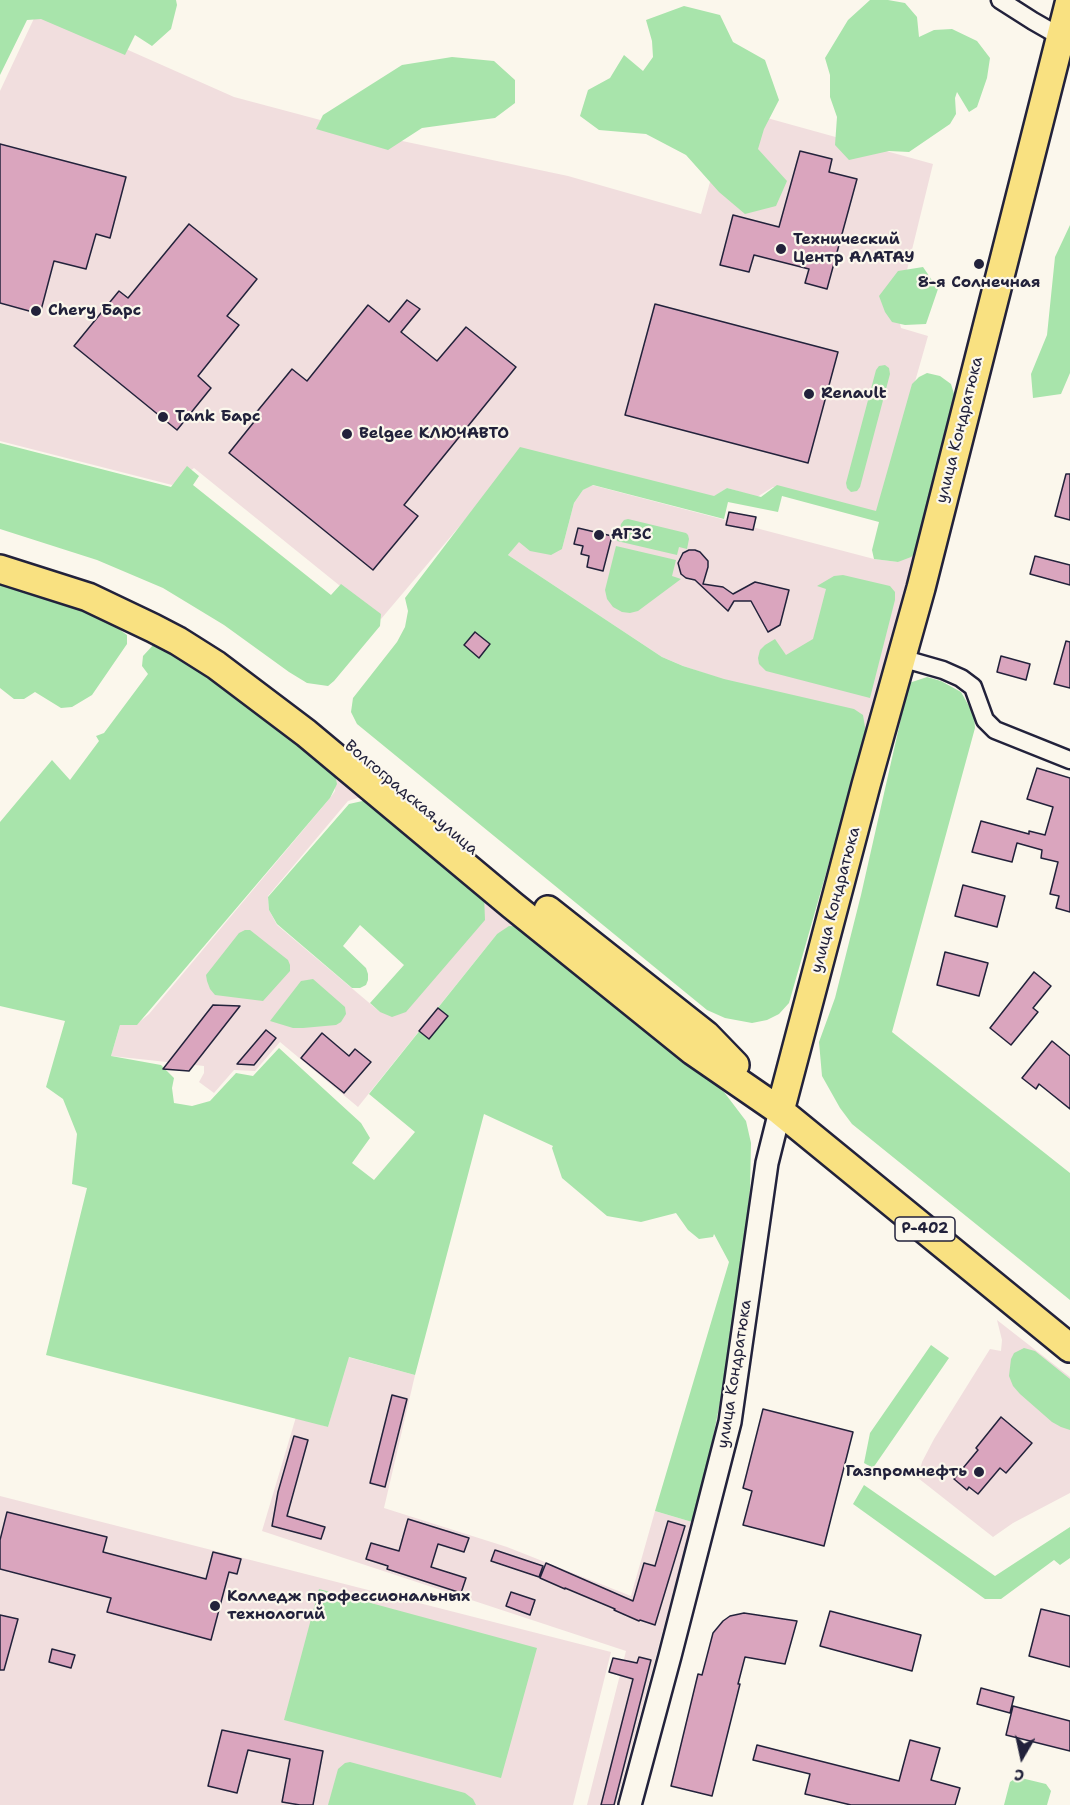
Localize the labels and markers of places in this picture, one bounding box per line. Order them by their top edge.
place label: Технический Центр АЛАТАУ [793,230,915,268]
marker: Технический Центр АЛАТАУ [774,242,788,256]
marker: 8-я Солнечная [972,257,986,271]
place label: 8-я Солнечная [918,273,1040,293]
place label: Chery Барс [48,301,141,321]
marker: Chery Барс [29,304,43,318]
place label: Renault [821,384,887,404]
marker: Renault [802,387,816,401]
place label: Tank Барс [175,407,261,427]
marker: Tank Барс [156,410,170,424]
place label: Belgee КЛЮЧАВТО [359,424,509,444]
marker: Belgee КЛЮЧАВТО [340,427,354,441]
place label: АГЗС [611,525,652,545]
marker: АГЗС [592,528,606,542]
place label: Газпромнефть [846,1462,967,1482]
marker: Газпромнефть [972,1465,986,1479]
place label: Колледж профессиональных технологий [227,1587,470,1625]
marker: Колледж профессиональных технологий [208,1599,222,1613]

